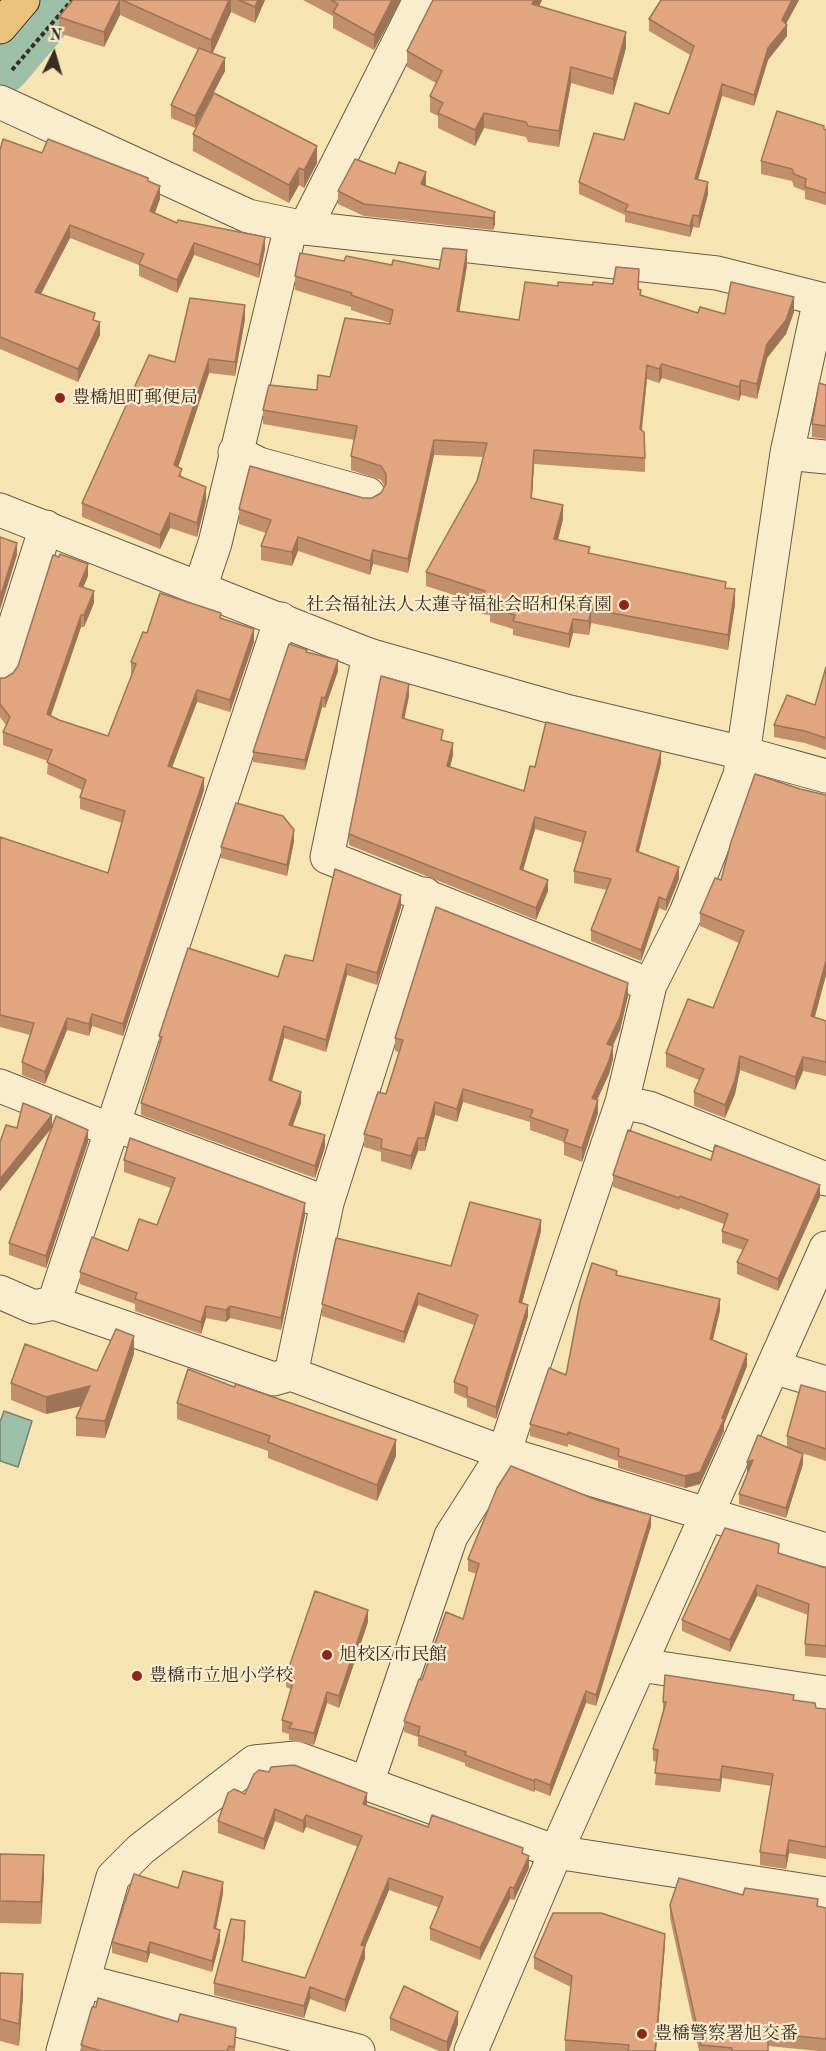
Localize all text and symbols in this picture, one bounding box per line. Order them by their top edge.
north arrow [24,24,84,84]
text: N [49,28,62,45]
place label: 豊橋旭町郵便局 [72,387,198,409]
marker: 豊橋旭町郵便局 [53,391,67,405]
place label: 社会福祉法人太蓮寺福祉会昭和保育園 [306,594,612,616]
marker: 社会福祉法人太蓮寺福祉会昭和保育園 [617,598,631,612]
place label: 旭校区市民館 [339,1644,447,1666]
marker: 旭校区市民館 [320,1648,334,1662]
place label: 豊橋市立旭小学校 [149,1665,293,1687]
marker: 豊橋市立旭小学校 [130,1669,144,1683]
place label: 豊橋警察署旭交番 [654,2023,798,2045]
marker: 豊橋警察署旭交番 [635,2027,649,2041]

